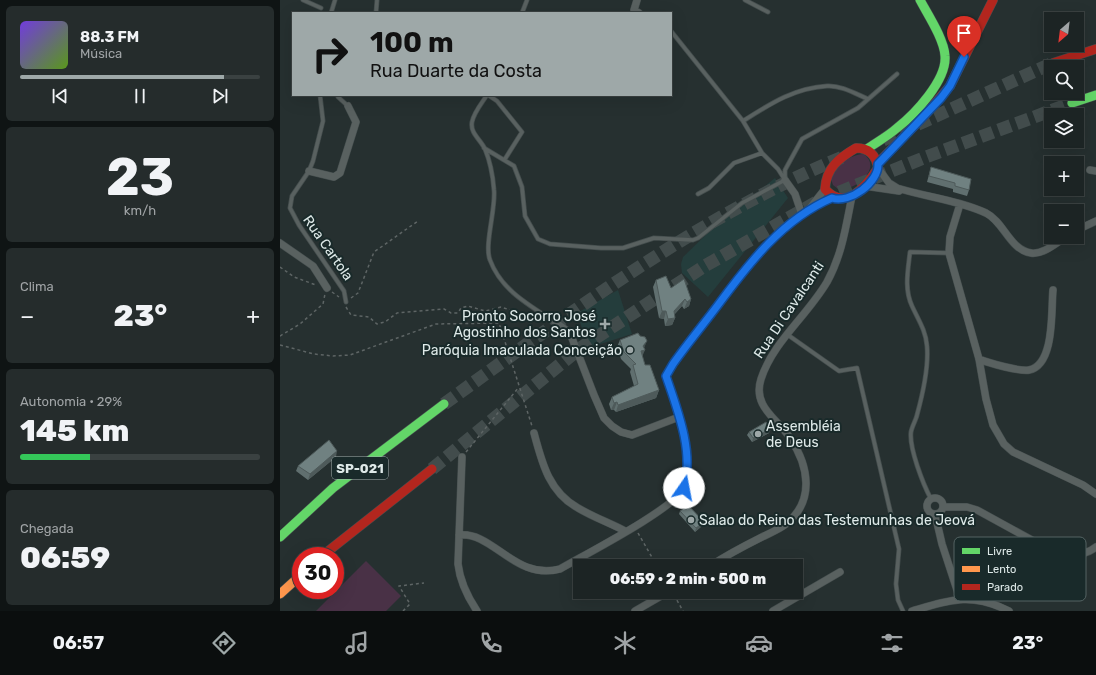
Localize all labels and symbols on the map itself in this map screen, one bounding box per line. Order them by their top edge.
north arrow [1044,12,1084,52]
pin [947,16,981,57]
street label: Rua Cartola [299,212,357,284]
street label: Rua Di Cavalcanti [750,258,828,362]
place label: Pronto Socorro José Agostinho dos Santos [453,308,596,341]
marker: Pronto Socorro José Agostinho dos Santos [599,318,611,330]
place label: Paróquia Imaculada Conceição [422,342,622,359]
marker: Paróquia Imaculada Conceição [625,345,635,355]
place label: Assembléia de Deus [766,418,841,451]
marker: Assembléia de Deus [753,429,763,439]
road number: SP-021 [332,457,388,479]
position arrow [663,467,705,509]
place label: Salao do Reino das Testemunhas de Jeová [699,512,975,529]
marker: Salao do Reino das Testemunhas de Jeová [686,515,696,525]
legend [954,537,1086,601]
text: Livre [987,545,1012,558]
speed limit sign: 30 [292,547,344,599]
text: Lento [987,563,1016,576]
text: Parado [987,581,1023,594]

